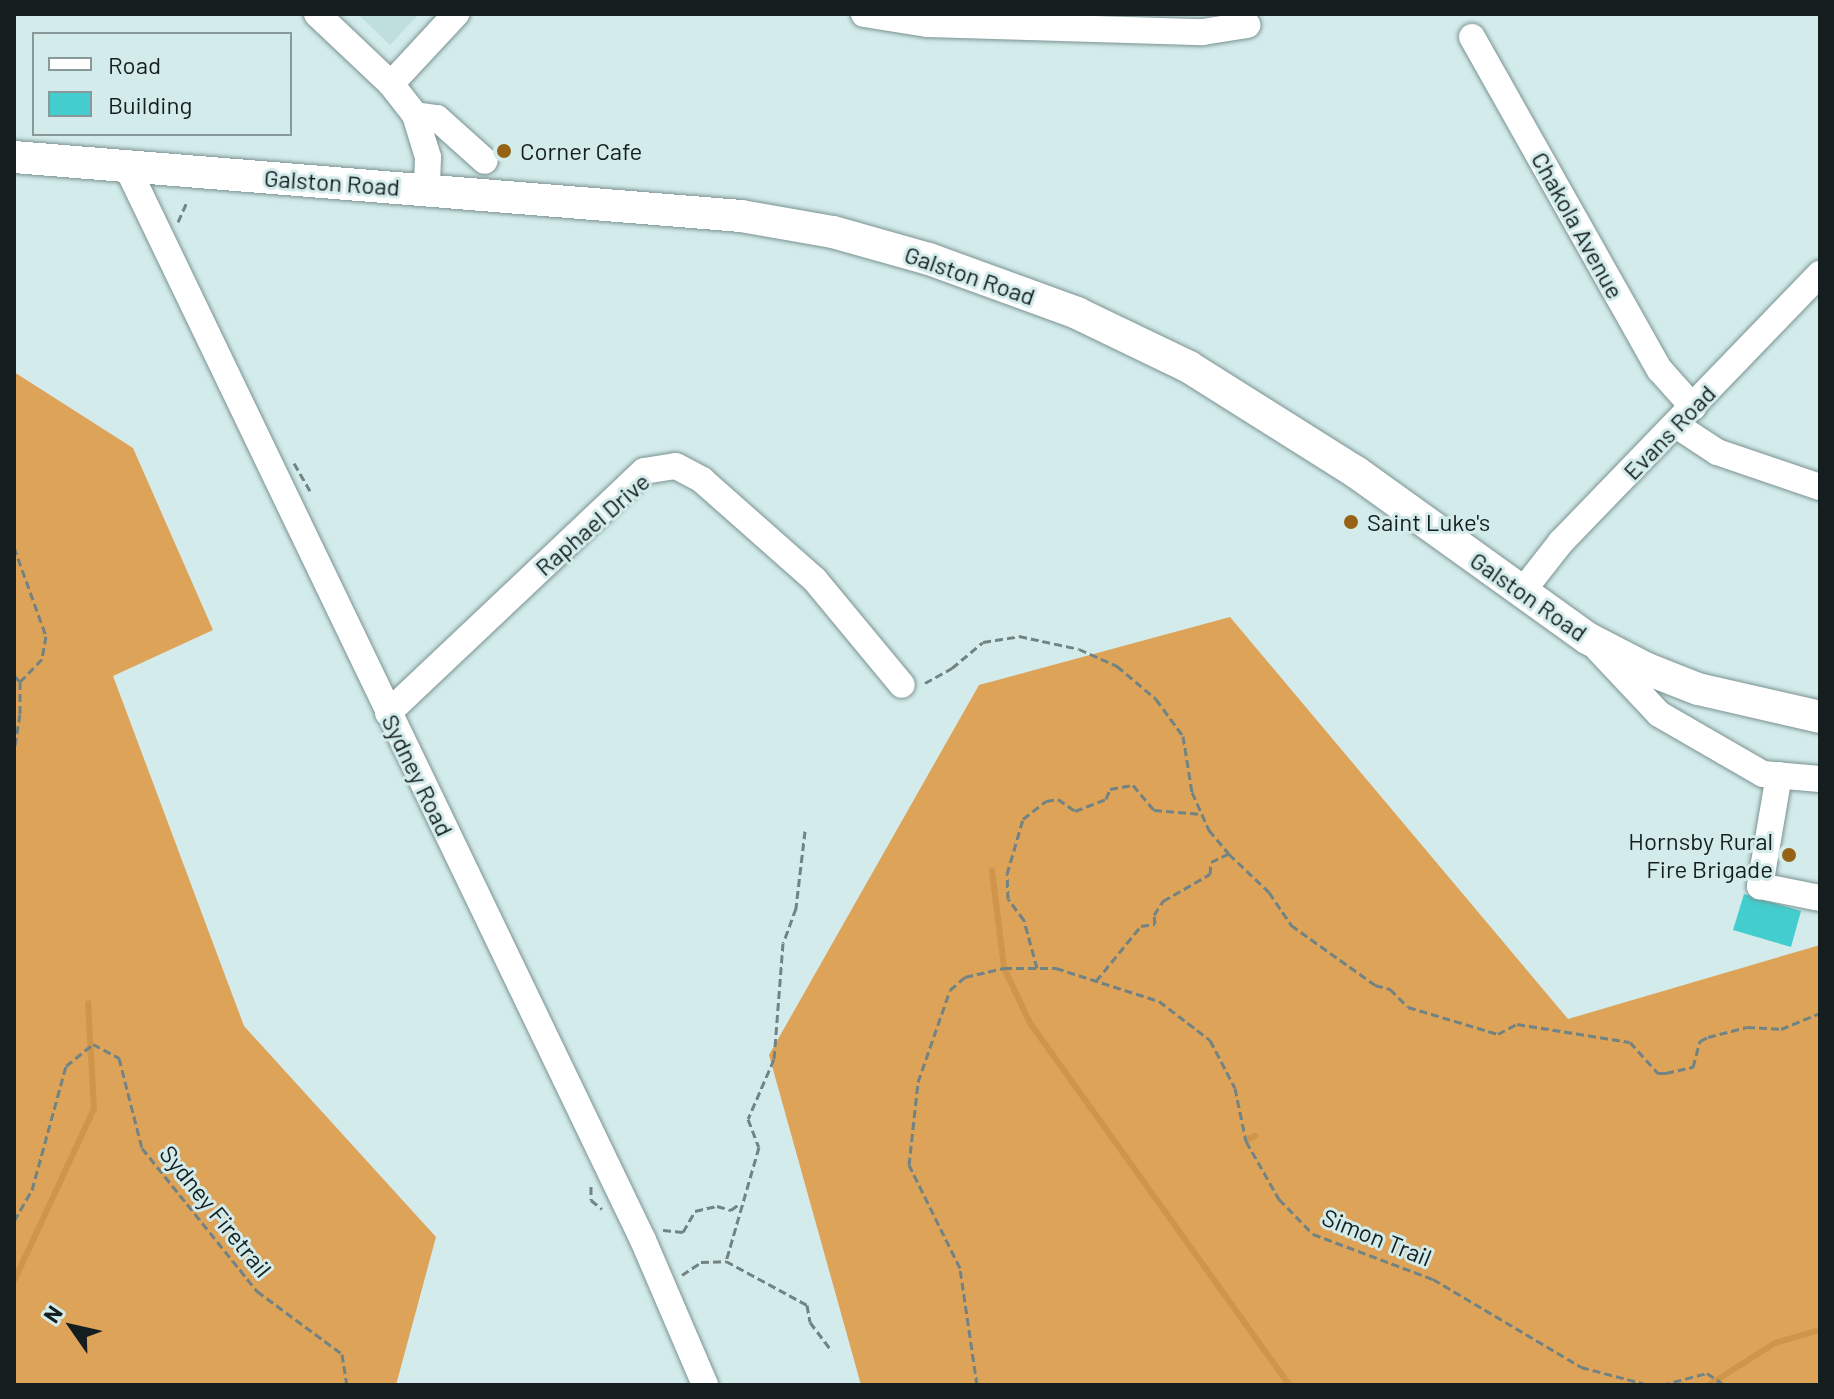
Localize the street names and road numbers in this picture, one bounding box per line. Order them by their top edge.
street label: Chakola Avenue [1526,147,1630,303]
street label: Galston Road [263,163,401,201]
street label: Galston Road [901,239,1039,311]
street label: Evans Road [1617,379,1721,485]
street label: Raphael Drive [529,467,655,581]
street label: Galston Road [1465,545,1593,647]
street label: Sydney Road [376,709,460,841]
street label: Sydney Firetrail [154,1139,278,1283]
street label: Simon Trail [1318,1202,1436,1272]

